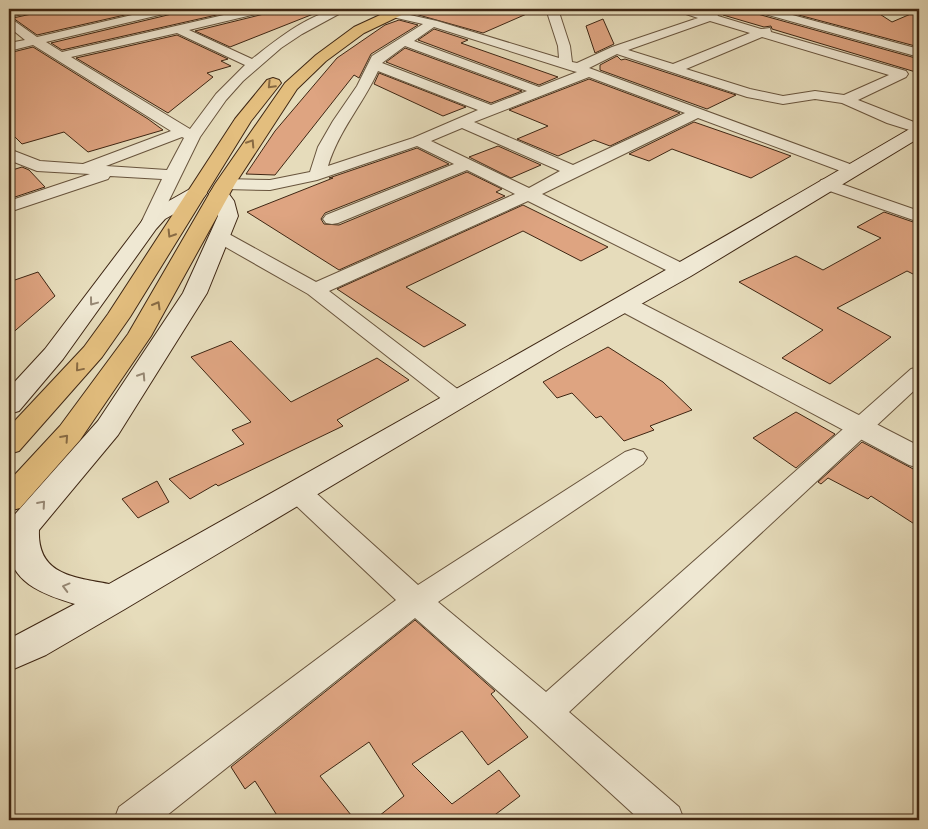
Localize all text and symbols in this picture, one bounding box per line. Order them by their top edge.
one-way arrow [268,79,277,88]
one-way arrow [245,140,254,149]
one-way arrow [168,228,177,238]
one-way arrow [90,296,99,306]
one-way arrow [151,301,161,310]
one-way arrow [76,362,85,371]
one-way arrow [136,372,145,382]
one-way arrow [59,435,68,444]
one-way arrow [37,501,45,510]
one-way arrow [62,582,71,593]

